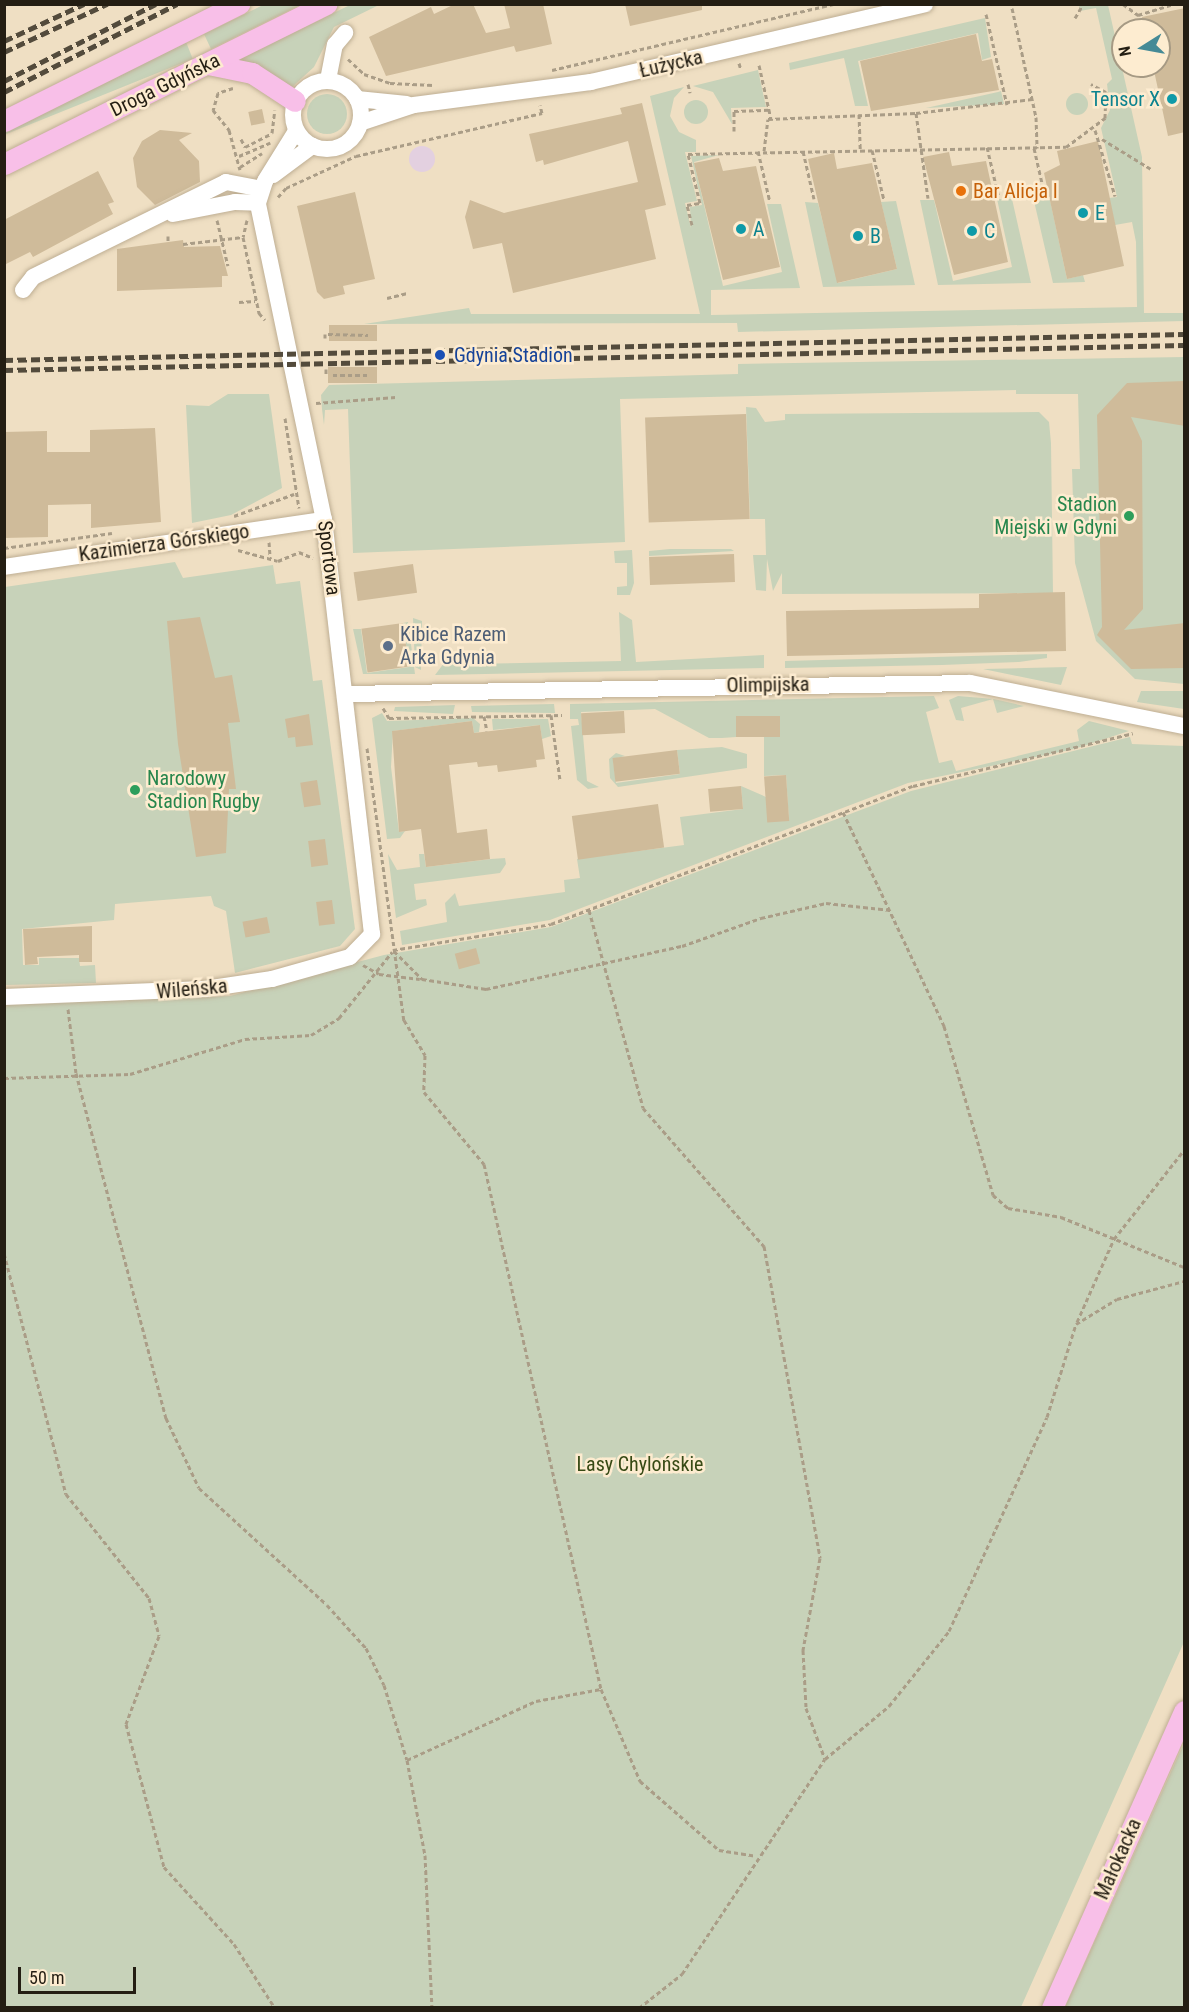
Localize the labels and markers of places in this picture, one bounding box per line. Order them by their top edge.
place label: Tensor X [1091,87,1160,111]
marker: Tensor X [1165,92,1179,106]
place label: Bar Alicja I [973,179,1058,203]
marker: Bar Alicja I [954,184,968,198]
place label: E [1095,201,1105,225]
marker: E [1076,206,1090,220]
place label: A [753,217,765,241]
place label: C [984,219,995,243]
marker: A [734,222,748,236]
place label: B [870,224,881,248]
marker: C [965,224,979,238]
marker: B [851,229,865,243]
place label: Gdynia Stadion [454,343,573,367]
marker: Gdynia Stadion [431,346,449,364]
place label: Stadion Miejski w Gdyni [994,492,1117,539]
marker: Stadion Miejski w Gdyni [1122,509,1136,523]
place label: Kibice Razem Arka Gdynia [400,622,506,669]
marker: Kibice Razem Arka Gdynia [381,639,395,653]
place label: Narodowy Stadion Rugby [147,766,260,813]
marker: Narodowy Stadion Rugby [128,783,142,797]

